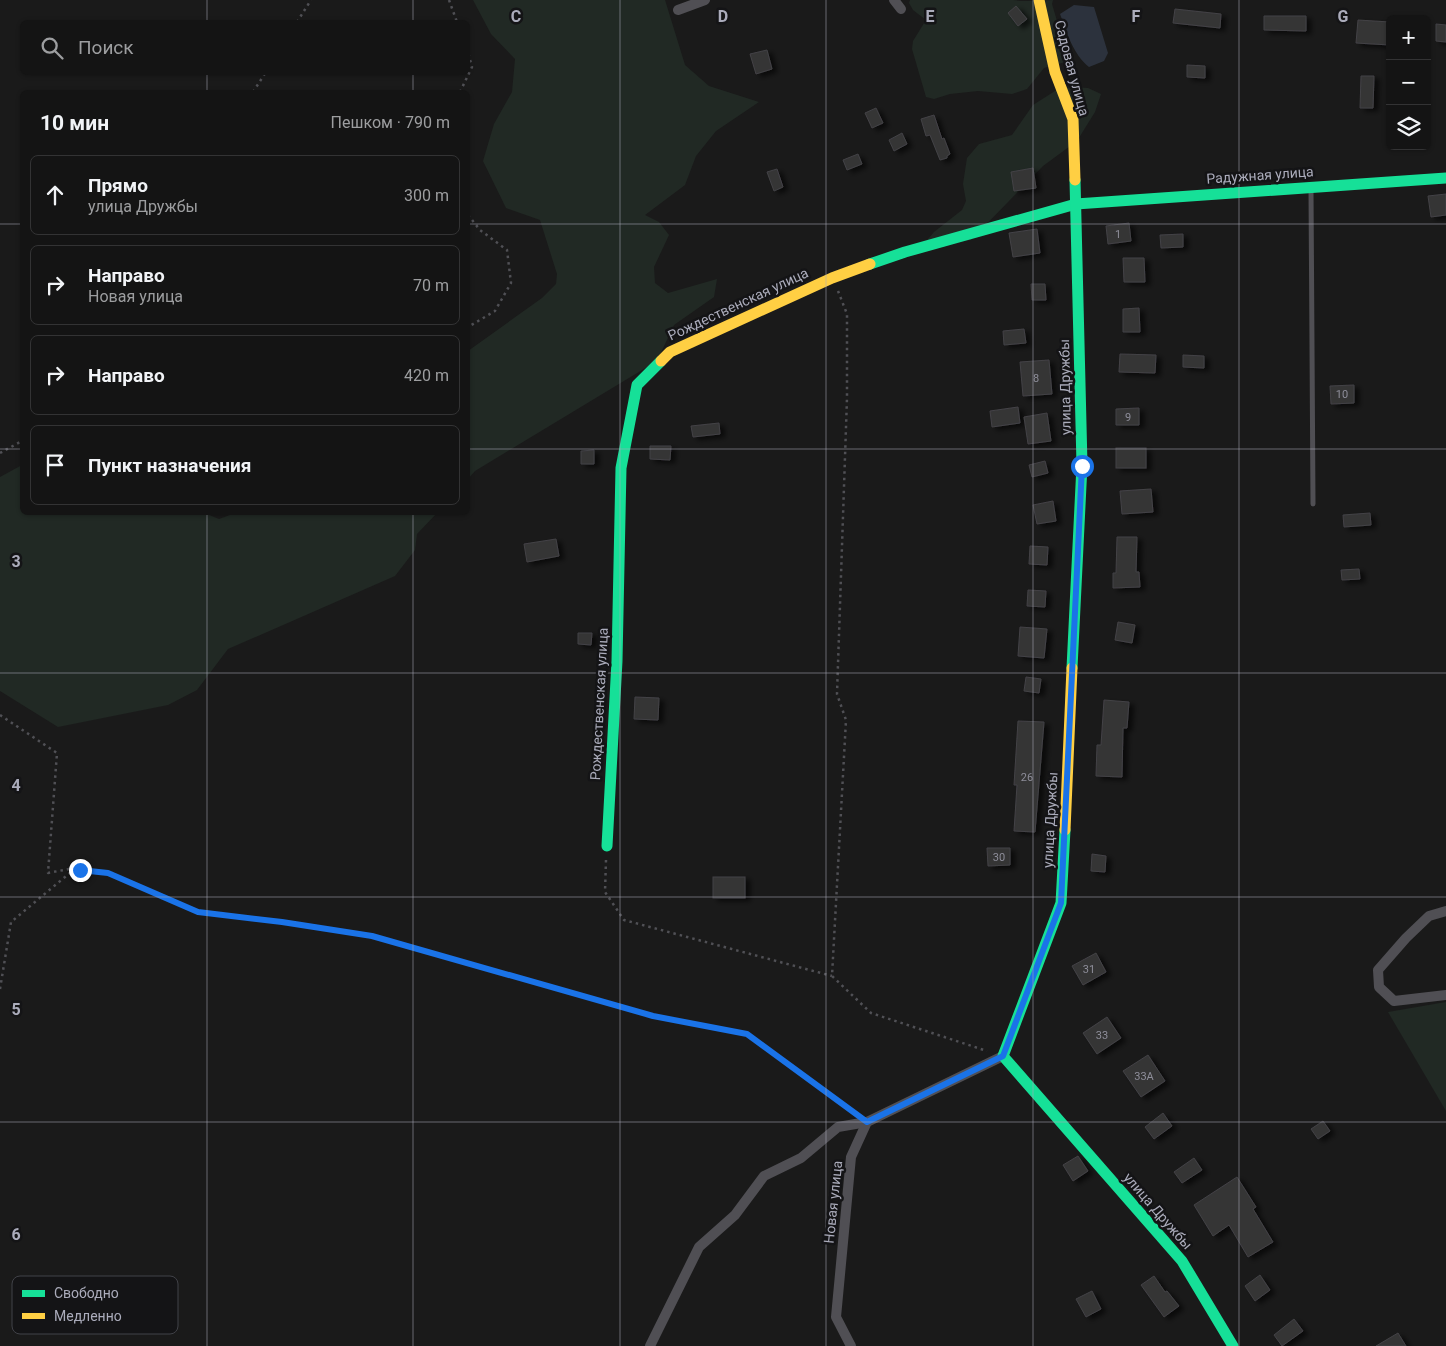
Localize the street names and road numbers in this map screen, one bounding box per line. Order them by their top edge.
street label: Садовая улица [1052,18,1092,118]
street label: Радужная улица [1206,163,1314,187]
street label: Рождественская улица [665,264,811,344]
street label: улица Дружбы [1056,339,1074,435]
street label: Рождественская улица [587,627,611,781]
street label: улица Дружбы [1039,772,1061,868]
street label: Новая улица [821,1160,845,1244]
street label: улица Дружбы [1120,1169,1196,1253]

